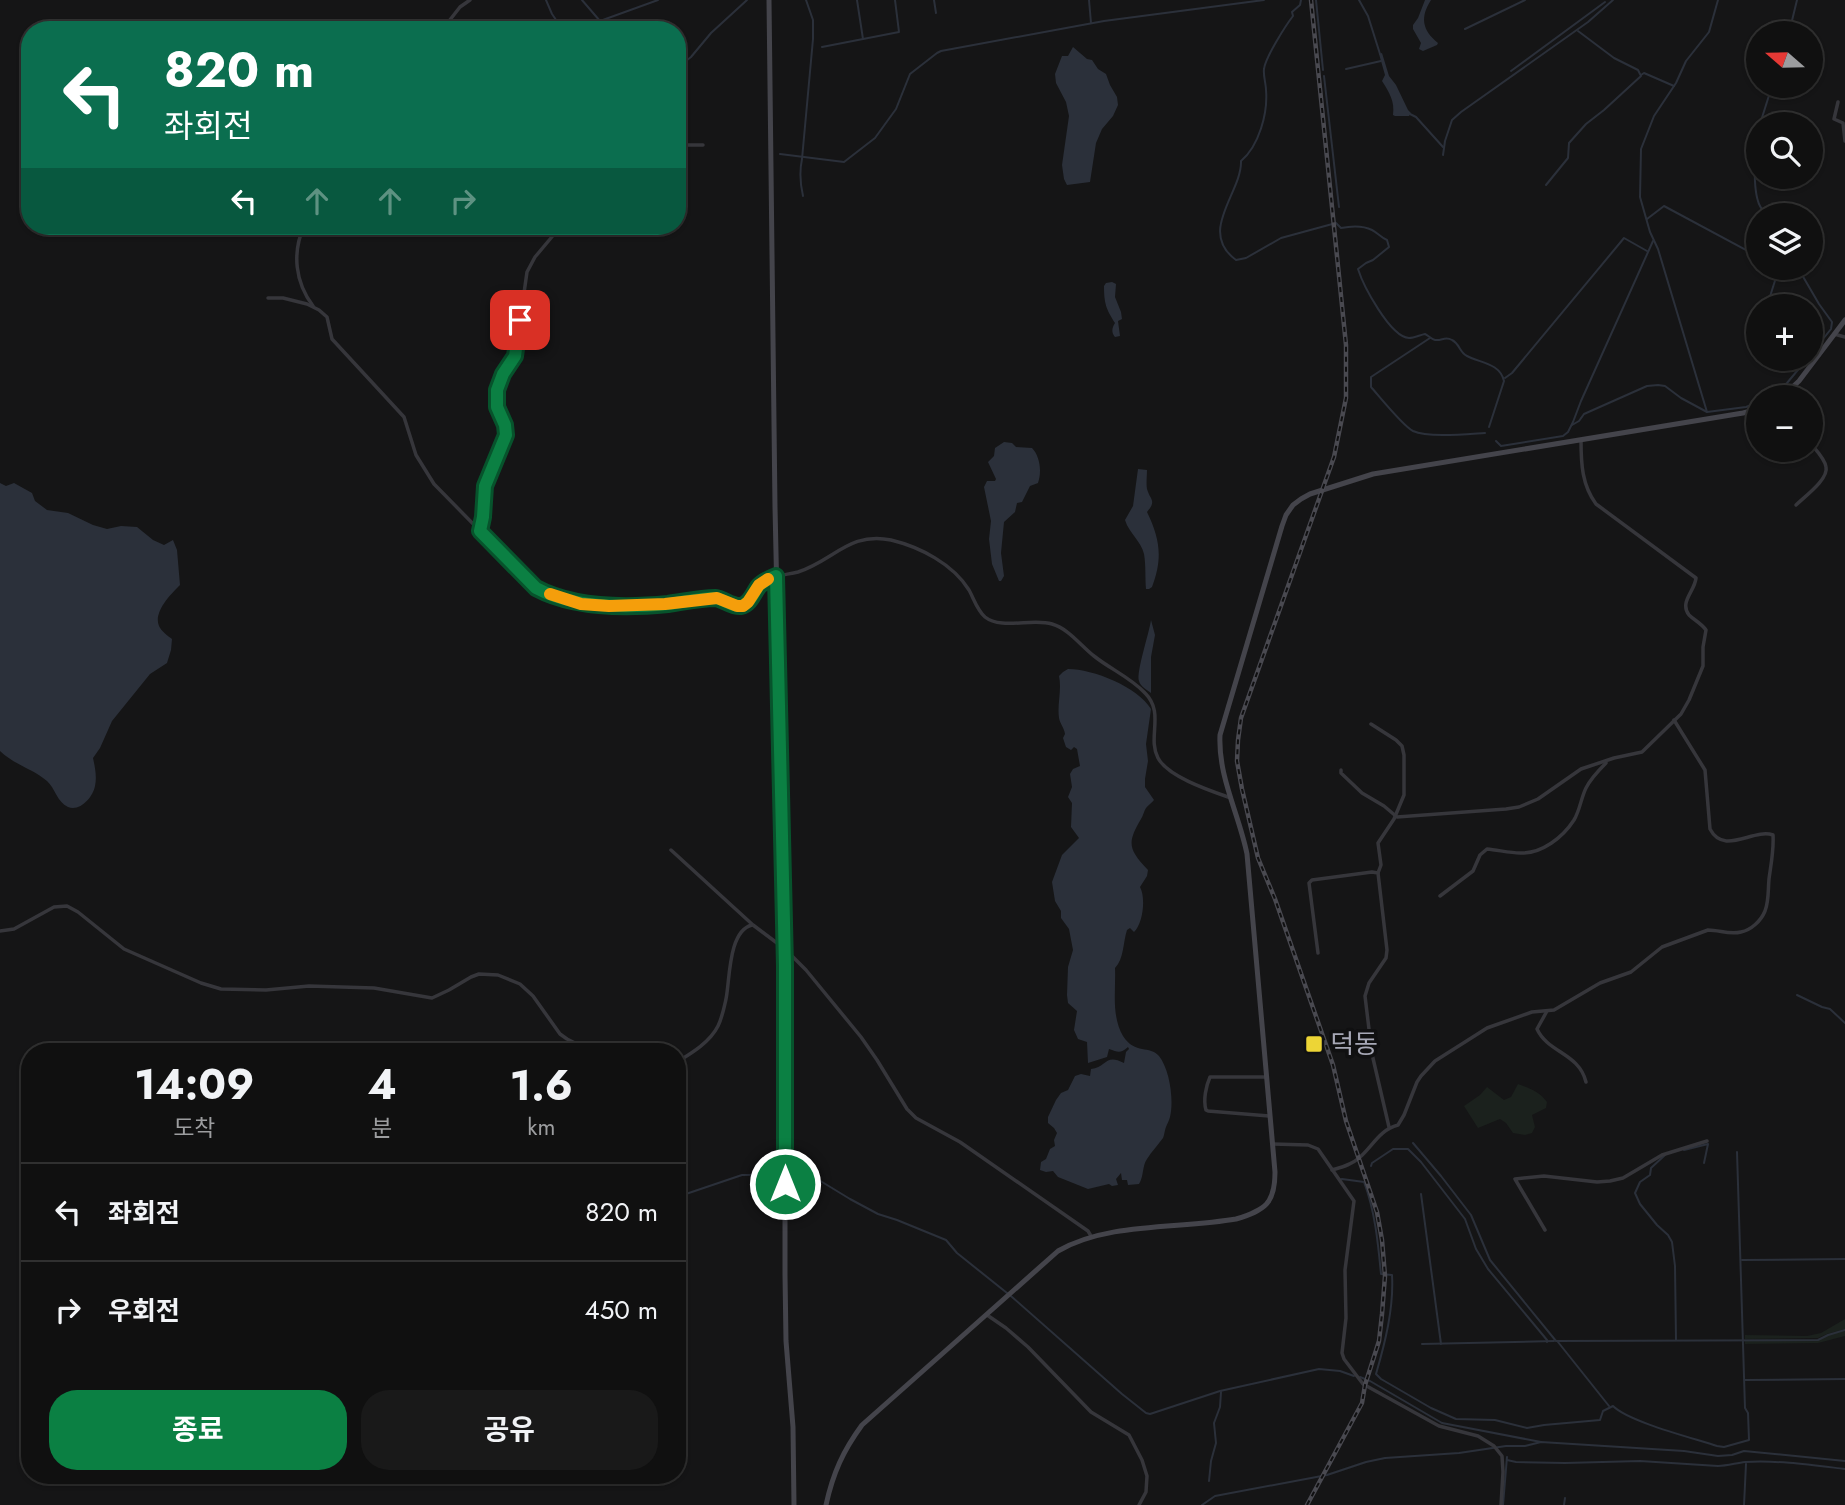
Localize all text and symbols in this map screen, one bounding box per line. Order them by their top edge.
north arrow [1746,21,1824,98]
map controls [1746,21,1823,462]
text: 820 m [164,35,314,105]
icon: left [49,49,140,140]
text: 좌회전 [164,103,252,149]
button: search [1746,112,1823,189]
icon: left [225,182,263,220]
icon: ahead [298,182,336,220]
icon: ahead [371,182,409,220]
icon: right [444,182,482,220]
button: layers [1746,203,1823,280]
pin [490,290,550,350]
button: + [1746,294,1823,371]
icon: arrive [501,301,539,339]
button: − [1746,385,1823,462]
place label: 덕동 [1330,1025,1378,1063]
marker: 덕동 [1304,1034,1324,1054]
text: 14:09 [134,1054,254,1115]
text: 4 [367,1054,397,1115]
text: 1.6 [510,1055,573,1116]
text: km [527,1110,555,1144]
text: 도착 [173,1111,215,1145]
text: 분 [371,1111,393,1145]
position arrow [748,1147,822,1221]
icon: left [49,1193,87,1231]
text: 820 m [585,1193,658,1231]
text: 좌회전 [108,1194,180,1232]
icon: right [49,1291,87,1329]
text: 450 m [584,1291,658,1329]
text: 우회전 [108,1292,180,1330]
button: 종료 [49,1390,347,1470]
button: 공유 [361,1390,658,1470]

